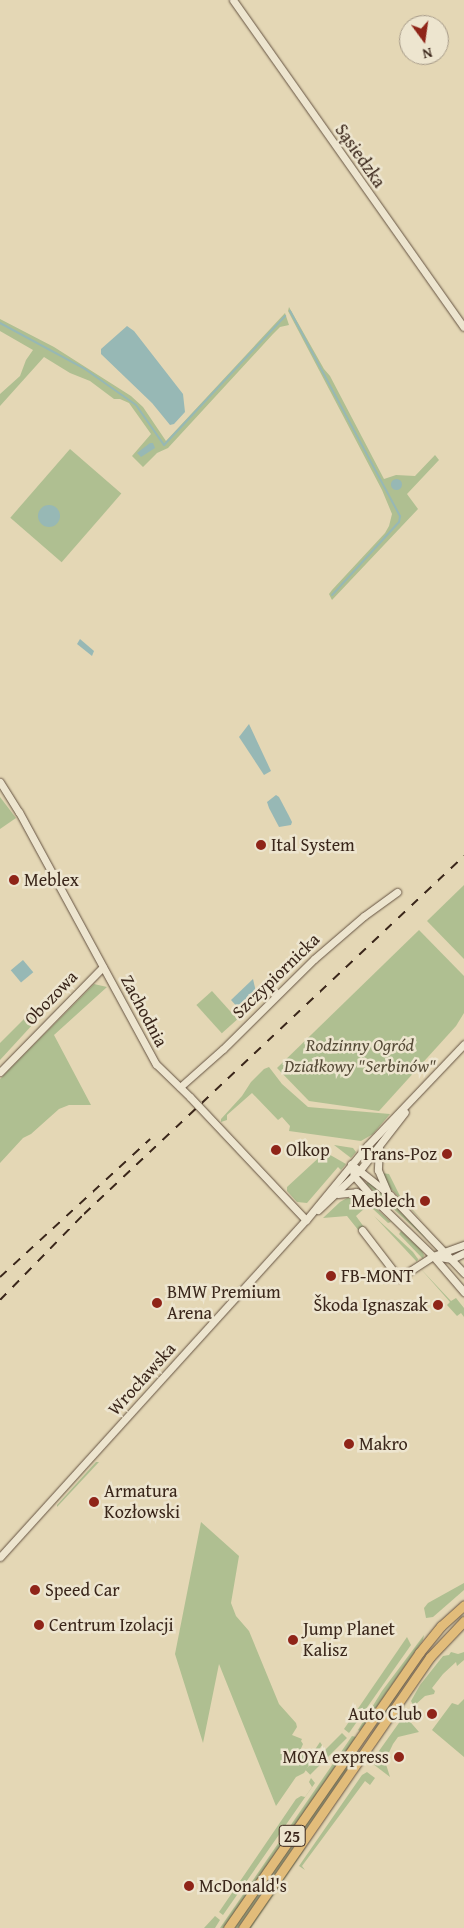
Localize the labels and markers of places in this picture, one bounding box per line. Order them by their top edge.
place label: Ital System [271,834,355,856]
marker: Ital System [255,839,267,851]
place label: Meblex [24,869,79,891]
marker: Meblex [8,874,20,886]
place label: Olkop [286,1139,330,1161]
place label: Trans-Poz [361,1143,437,1165]
marker: Olkop [270,1144,282,1156]
marker: Trans-Poz [441,1148,453,1160]
place label: Meblech [351,1190,415,1212]
marker: Meblech [419,1195,431,1207]
place label: FB-MONT [341,1265,414,1287]
marker: FB-MONT [325,1270,337,1282]
place label: BMW Premium Arena [167,1282,281,1325]
place label: Škoda Ignaszak [313,1294,428,1316]
marker: BMW Premium Arena [151,1297,163,1309]
marker: Škoda Ignaszak [432,1299,444,1311]
place label: Makro [359,1433,408,1455]
marker: Makro [343,1438,355,1450]
place label: Armatura Kozłowski [104,1481,180,1524]
marker: Armatura Kozłowski [88,1496,100,1508]
place label: Speed Car [45,1579,120,1601]
marker: Speed Car [29,1584,41,1596]
place label: Centrum Izolacji [49,1614,174,1636]
marker: Centrum Izolacji [33,1619,45,1631]
place label: Jump Planet Kalisz [303,1619,395,1662]
marker: Jump Planet Kalisz [287,1634,299,1646]
place label: Auto Club [348,1703,422,1725]
marker: Auto Club [426,1708,438,1720]
place label: MOYA express [283,1746,389,1768]
marker: MOYA express [393,1751,405,1763]
place label: McDonald's [199,1875,287,1897]
marker: McDonald's [183,1880,195,1892]

